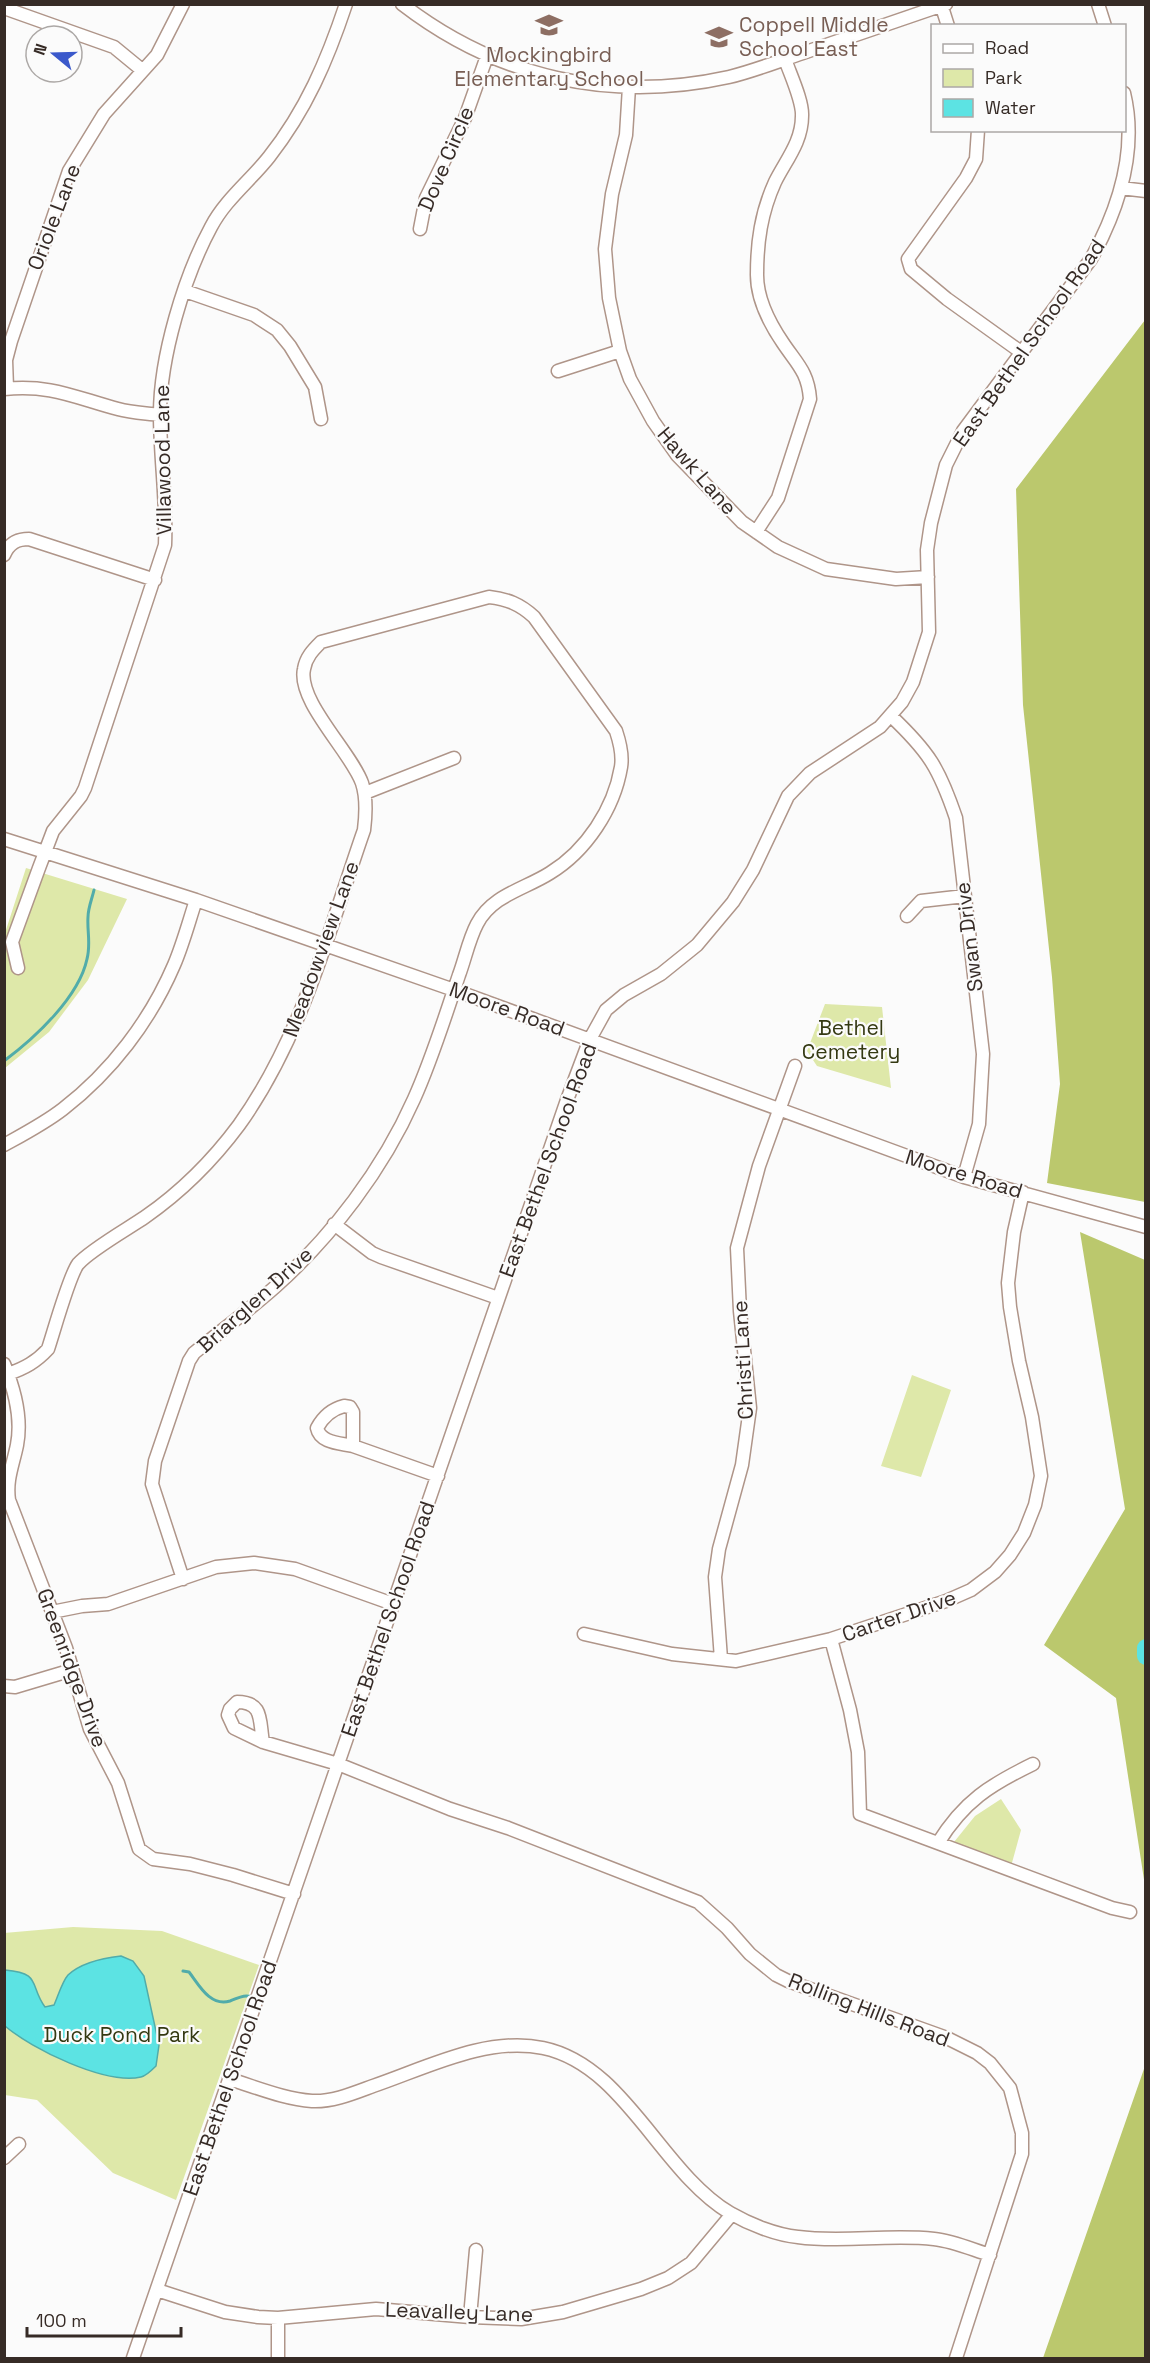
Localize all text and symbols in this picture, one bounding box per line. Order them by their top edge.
school or university icon: Mockingbird Elementary School [534,10,564,40]
place label: Coppell Middle School East [739,11,889,62]
school or university icon: Coppell Middle School East [704,22,734,52]
north arrow [24,24,84,84]
legend [931,24,1126,132]
text: Road [985,36,1029,59]
text: N [29,41,52,58]
place label: Mockingbird Elementary School [454,41,644,92]
text: Park [985,66,1023,89]
text: Water [985,96,1036,119]
street label: Dove Circle [411,102,480,215]
street label: Oriole Lane [21,160,86,274]
street label: East Bethel School Road [947,234,1111,452]
street label: Villawood Lane [148,384,177,536]
street label: Hawk Lane [652,421,743,520]
street label: Meadowview Lane [276,857,365,1040]
street label: Swan Drive [948,881,989,993]
street label: Moore Road [446,975,569,1042]
park label: Bethel Cemetery [802,1014,900,1065]
street label: East Bethel School Road [493,1039,603,1281]
street label: Moore Road [902,1143,1026,1204]
street label: Briarglen Drive [191,1241,318,1359]
street label: Christi Lane [726,1300,759,1420]
street label: East Bethel School Road [334,1497,441,1740]
street label: Carter Drive [838,1583,959,1648]
street label: Greenridge Drive [31,1585,114,1751]
street label: East Bethel School Road [176,1956,283,2199]
street label: Rolling Hills Road [785,1966,954,2053]
park label: Duck Pond Park [44,2021,200,2048]
street label: Leavalley Lane [384,2295,534,2328]
scale bar [27,2300,182,2338]
text: 100 m [36,2309,87,2332]

